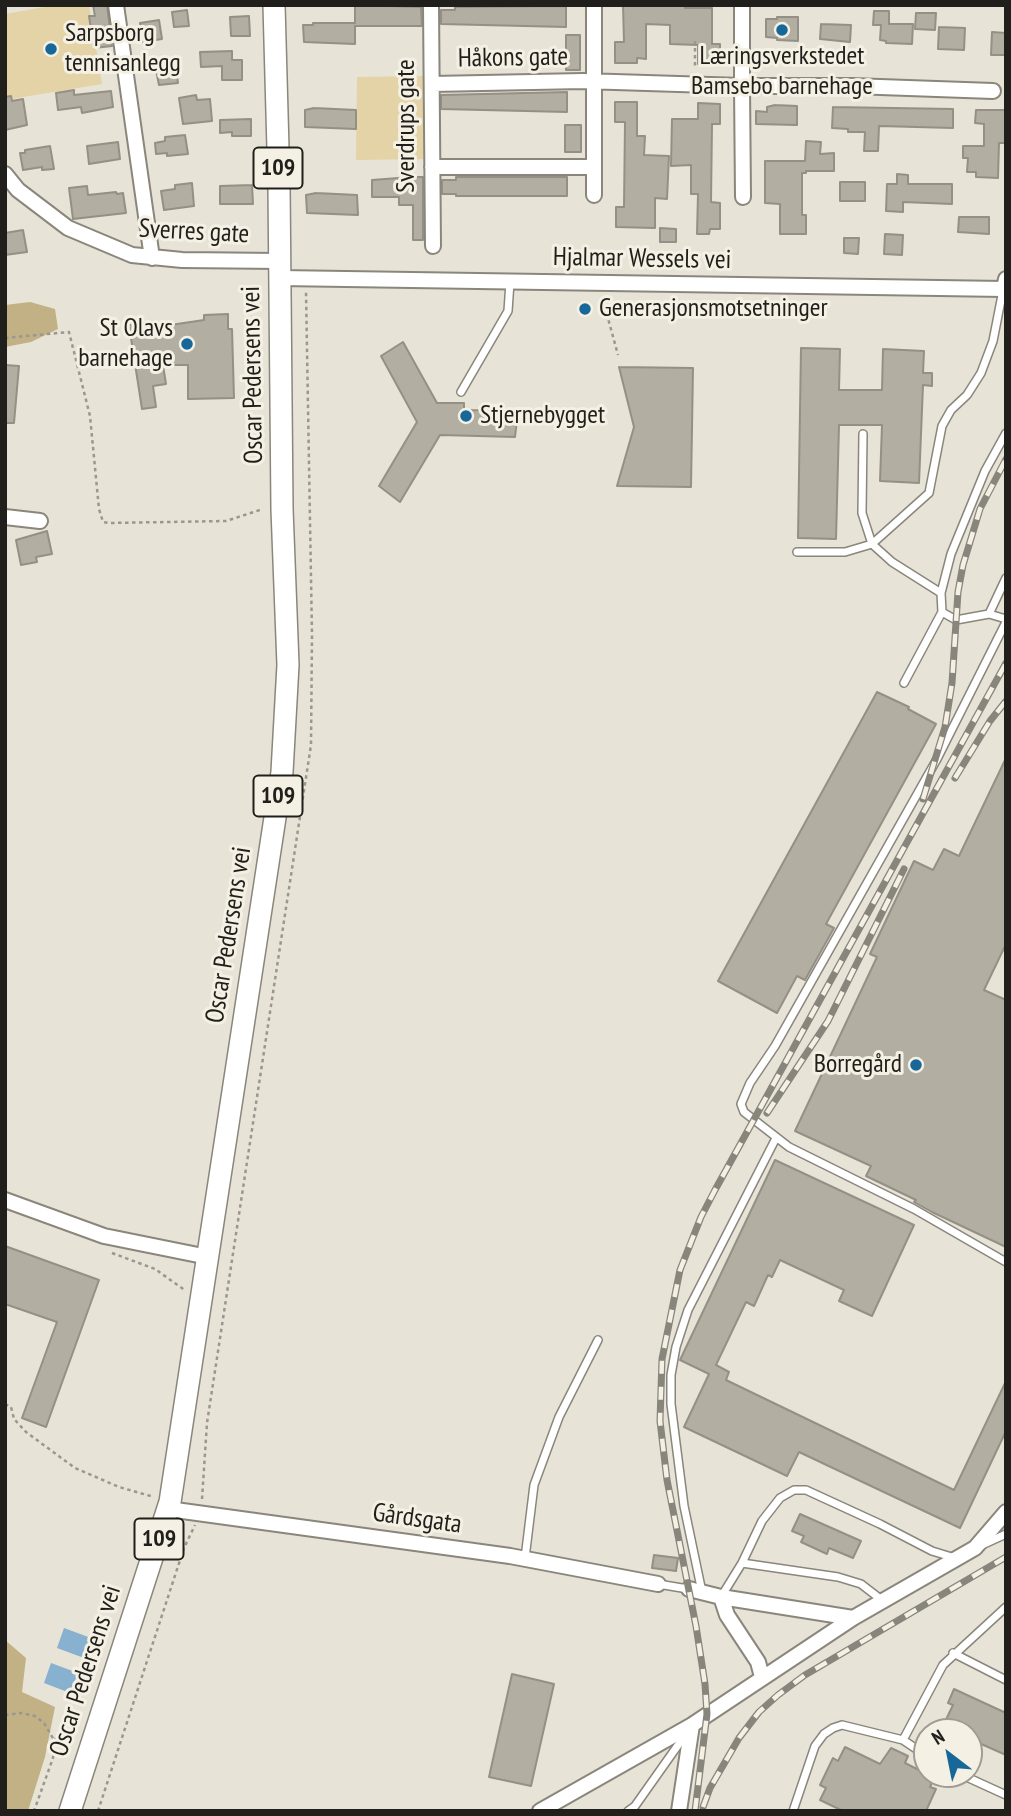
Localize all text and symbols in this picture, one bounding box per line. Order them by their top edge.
place label: Sarpsborg tennisanlegg [65,18,181,80]
marker: Læringsverkstedet Bamsebo barnehage [774,22,790,38]
marker: Sarpsborg tennisanlegg [43,41,59,57]
street label: Håkons gate [458,41,568,75]
place label: Læringsverkstedet Bamsebo barnehage [691,41,873,102]
street label: Sverdrups gate [391,59,423,193]
road number: 109 [254,148,302,188]
street label: Sverres gate [138,214,250,250]
street label: Hjalmar Wessels vei [553,242,731,276]
street label: Oscar Pedersens vei [236,286,270,464]
place label: Generasjonsmotsetninger [599,293,828,325]
marker: Generasjonsmotsetninger [577,301,593,317]
place label: St Olavs barnehage [78,313,173,374]
marker: St Olavs barnehage [179,336,195,352]
place label: Stjernebygget [480,400,605,432]
marker: Stjernebygget [458,408,474,424]
road number: 109 [254,776,302,816]
street label: Oscar Pedersens vei [200,845,258,1025]
place label: Borregård [814,1049,902,1081]
marker: Borregård [908,1057,924,1073]
street label: Gårdsgata [370,1497,464,1541]
road number: 109 [134,1518,184,1560]
street label: Oscar Pedersens vei [44,1582,128,1760]
north arrow [913,1718,983,1788]
text: N [927,1724,949,1750]

